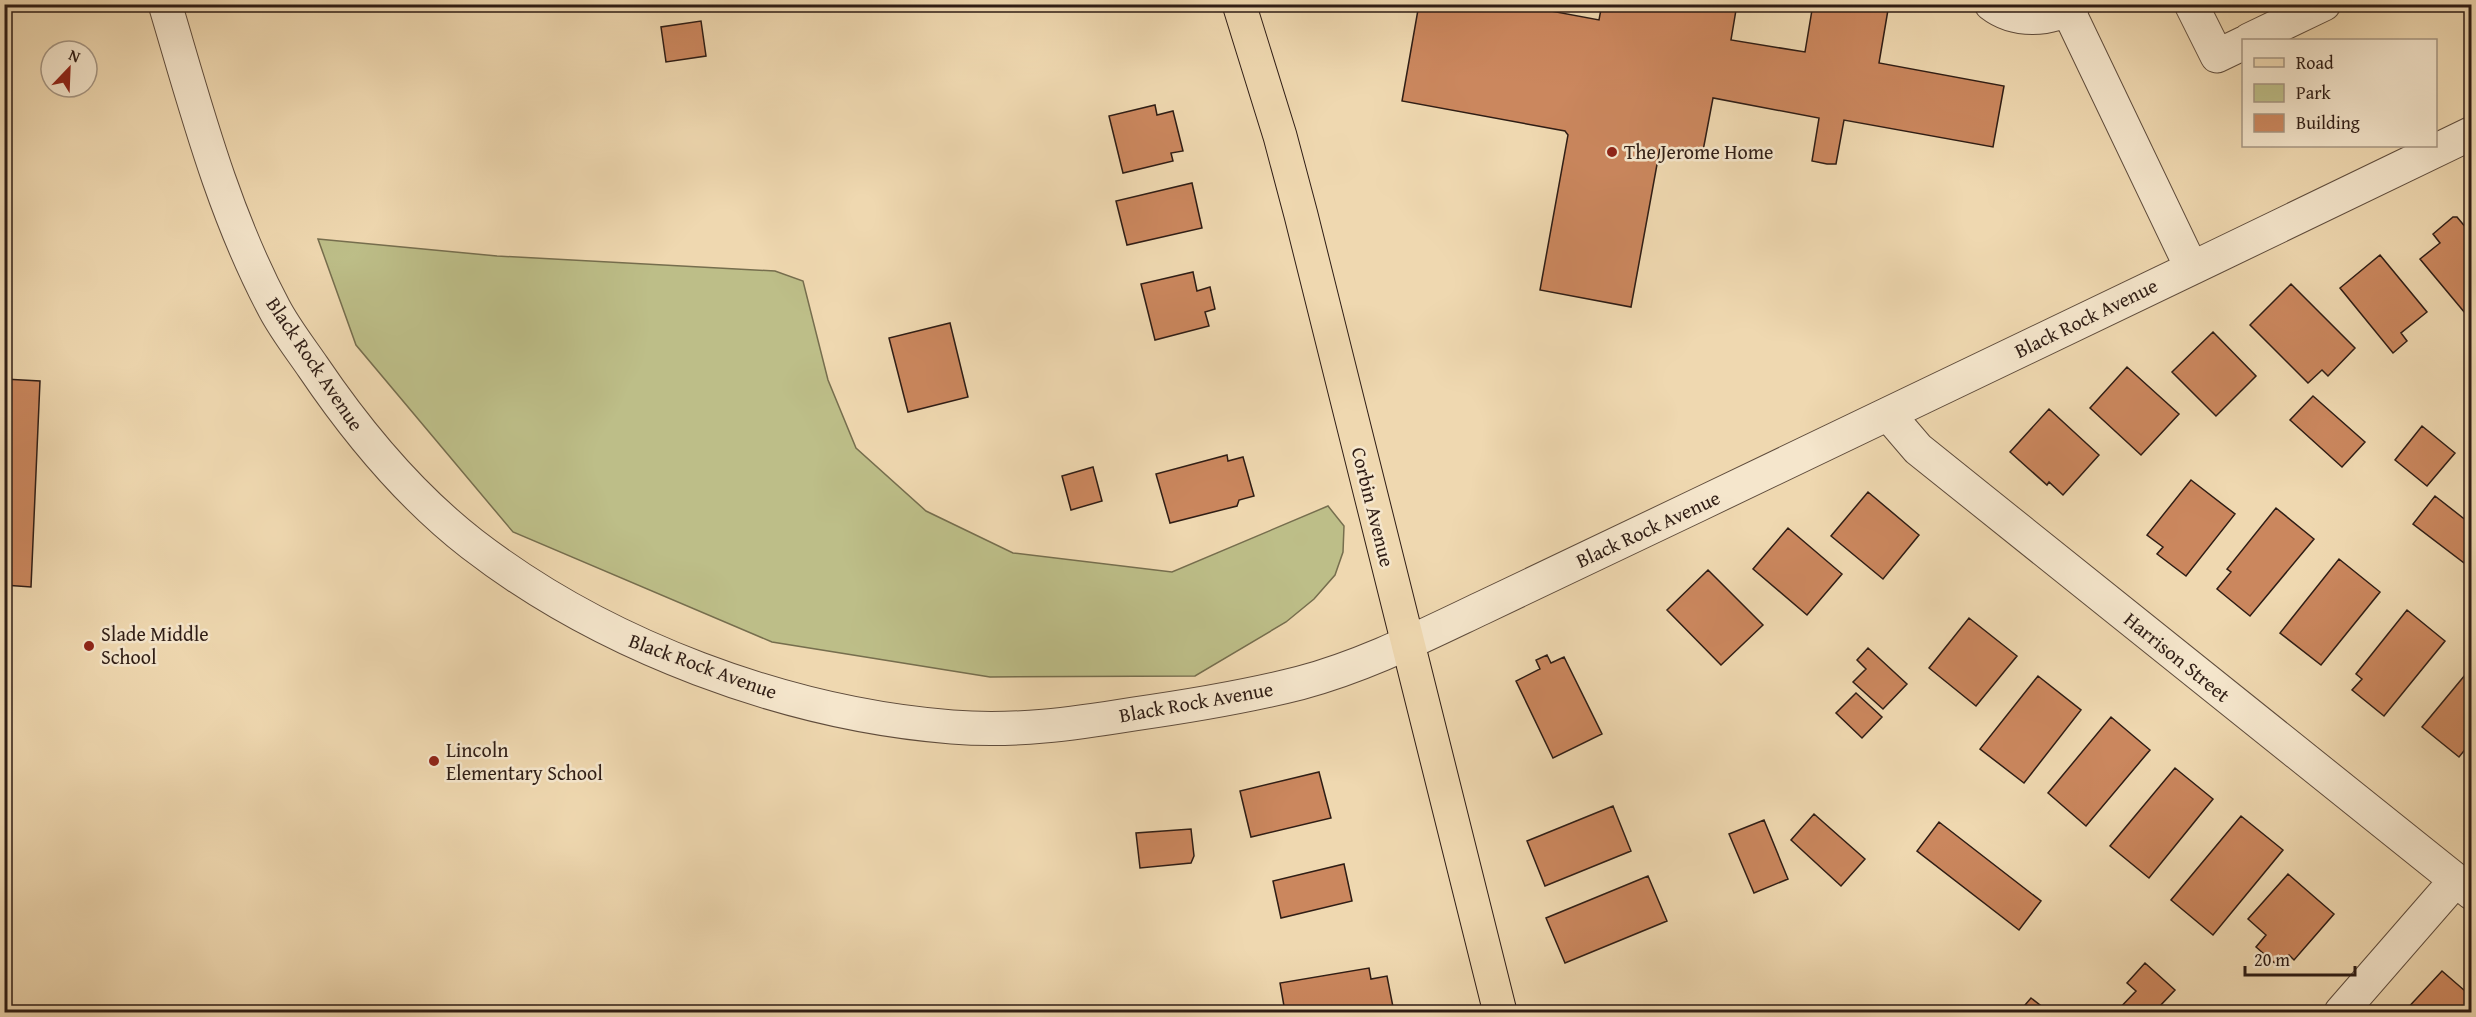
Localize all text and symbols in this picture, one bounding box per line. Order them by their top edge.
north arrow [39,39,99,99]
legend [2242,39,2437,147]
text: N [65,42,85,68]
text: Road [2296,49,2334,76]
text: Park [2296,79,2332,106]
text: Building [2296,109,2360,136]
place label: The Jerome Home [1624,137,1773,166]
marker: The Jerome Home [1605,145,1619,159]
street label: Black Rock Avenue [2009,270,2162,365]
street label: Black Rock Avenue [260,291,371,436]
street label: Corbin Avenue [1345,444,1402,570]
street label: Black Rock Avenue [1571,482,1725,575]
street label: Harrison Street [2118,605,2237,709]
place label: Slade Middle School [101,619,209,671]
street label: Black Rock Avenue [625,625,781,706]
marker: Slade Middle School [82,639,96,653]
street label: Black Rock Avenue [1117,674,1275,729]
place label: Lincoln Elementary School [446,735,603,787]
marker: Lincoln Elementary School [427,754,441,768]
scale bar [2245,939,2354,977]
text: 20 m [2254,946,2290,973]

